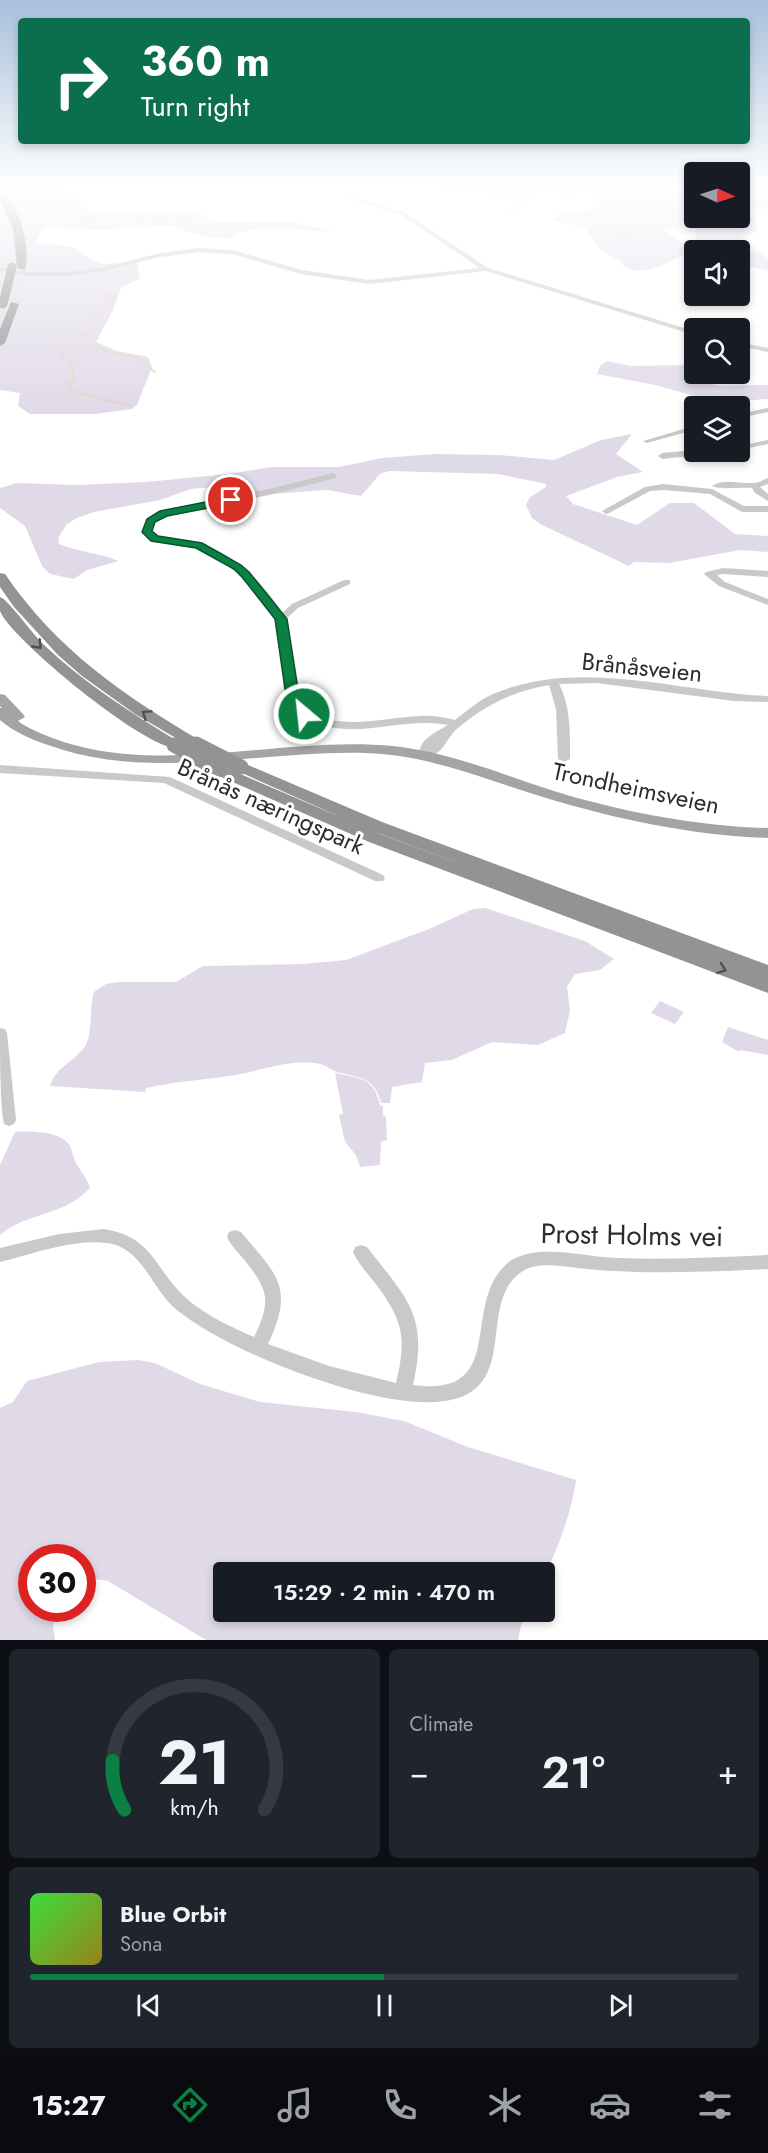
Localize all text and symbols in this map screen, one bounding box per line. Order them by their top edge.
text: 360 m [141,31,270,92]
icon: right [42,42,120,120]
text: Turn right [141,87,249,126]
north arrow [684,162,750,228]
map controls [684,162,750,462]
button: sound [684,240,750,306]
button: search [684,318,750,384]
button: layers [684,396,750,462]
pin [205,474,256,525]
icon: arrive [214,483,247,516]
one-way arrow [31,638,42,649]
street label: Brånåsveien [580,643,704,691]
position arrow [272,682,336,746]
one-way arrow [142,710,152,722]
street label: Brånås næringspark [172,749,370,863]
street label: Trondheimsveien [549,753,723,823]
one-way arrow [715,962,726,974]
street label: Prost Holms vei [540,1213,724,1257]
speed limit sign: 30 [18,1544,96,1622]
text: 15:29 · 2 min · 470 m [273,1576,495,1608]
text: Climate [410,1710,473,1739]
text: 21 [158,1717,231,1807]
text: 21° [542,1740,605,1805]
text: − [410,1749,429,1796]
text: + [718,1749,738,1796]
text: km/h [170,1793,218,1824]
text: Blue Orbit [120,1898,226,1930]
text: Sona [120,1930,162,1959]
icon: previous [132,1989,165,2022]
icon: pause [368,1989,401,2022]
icon: next [604,1989,637,2022]
icon: directions [169,2084,211,2126]
icon: music [274,2084,316,2126]
icon: phone [379,2084,421,2126]
icon: climate [484,2084,526,2126]
icon: car [589,2084,631,2126]
icon: filters [694,2084,736,2126]
text: 15:27 [32,2086,105,2125]

